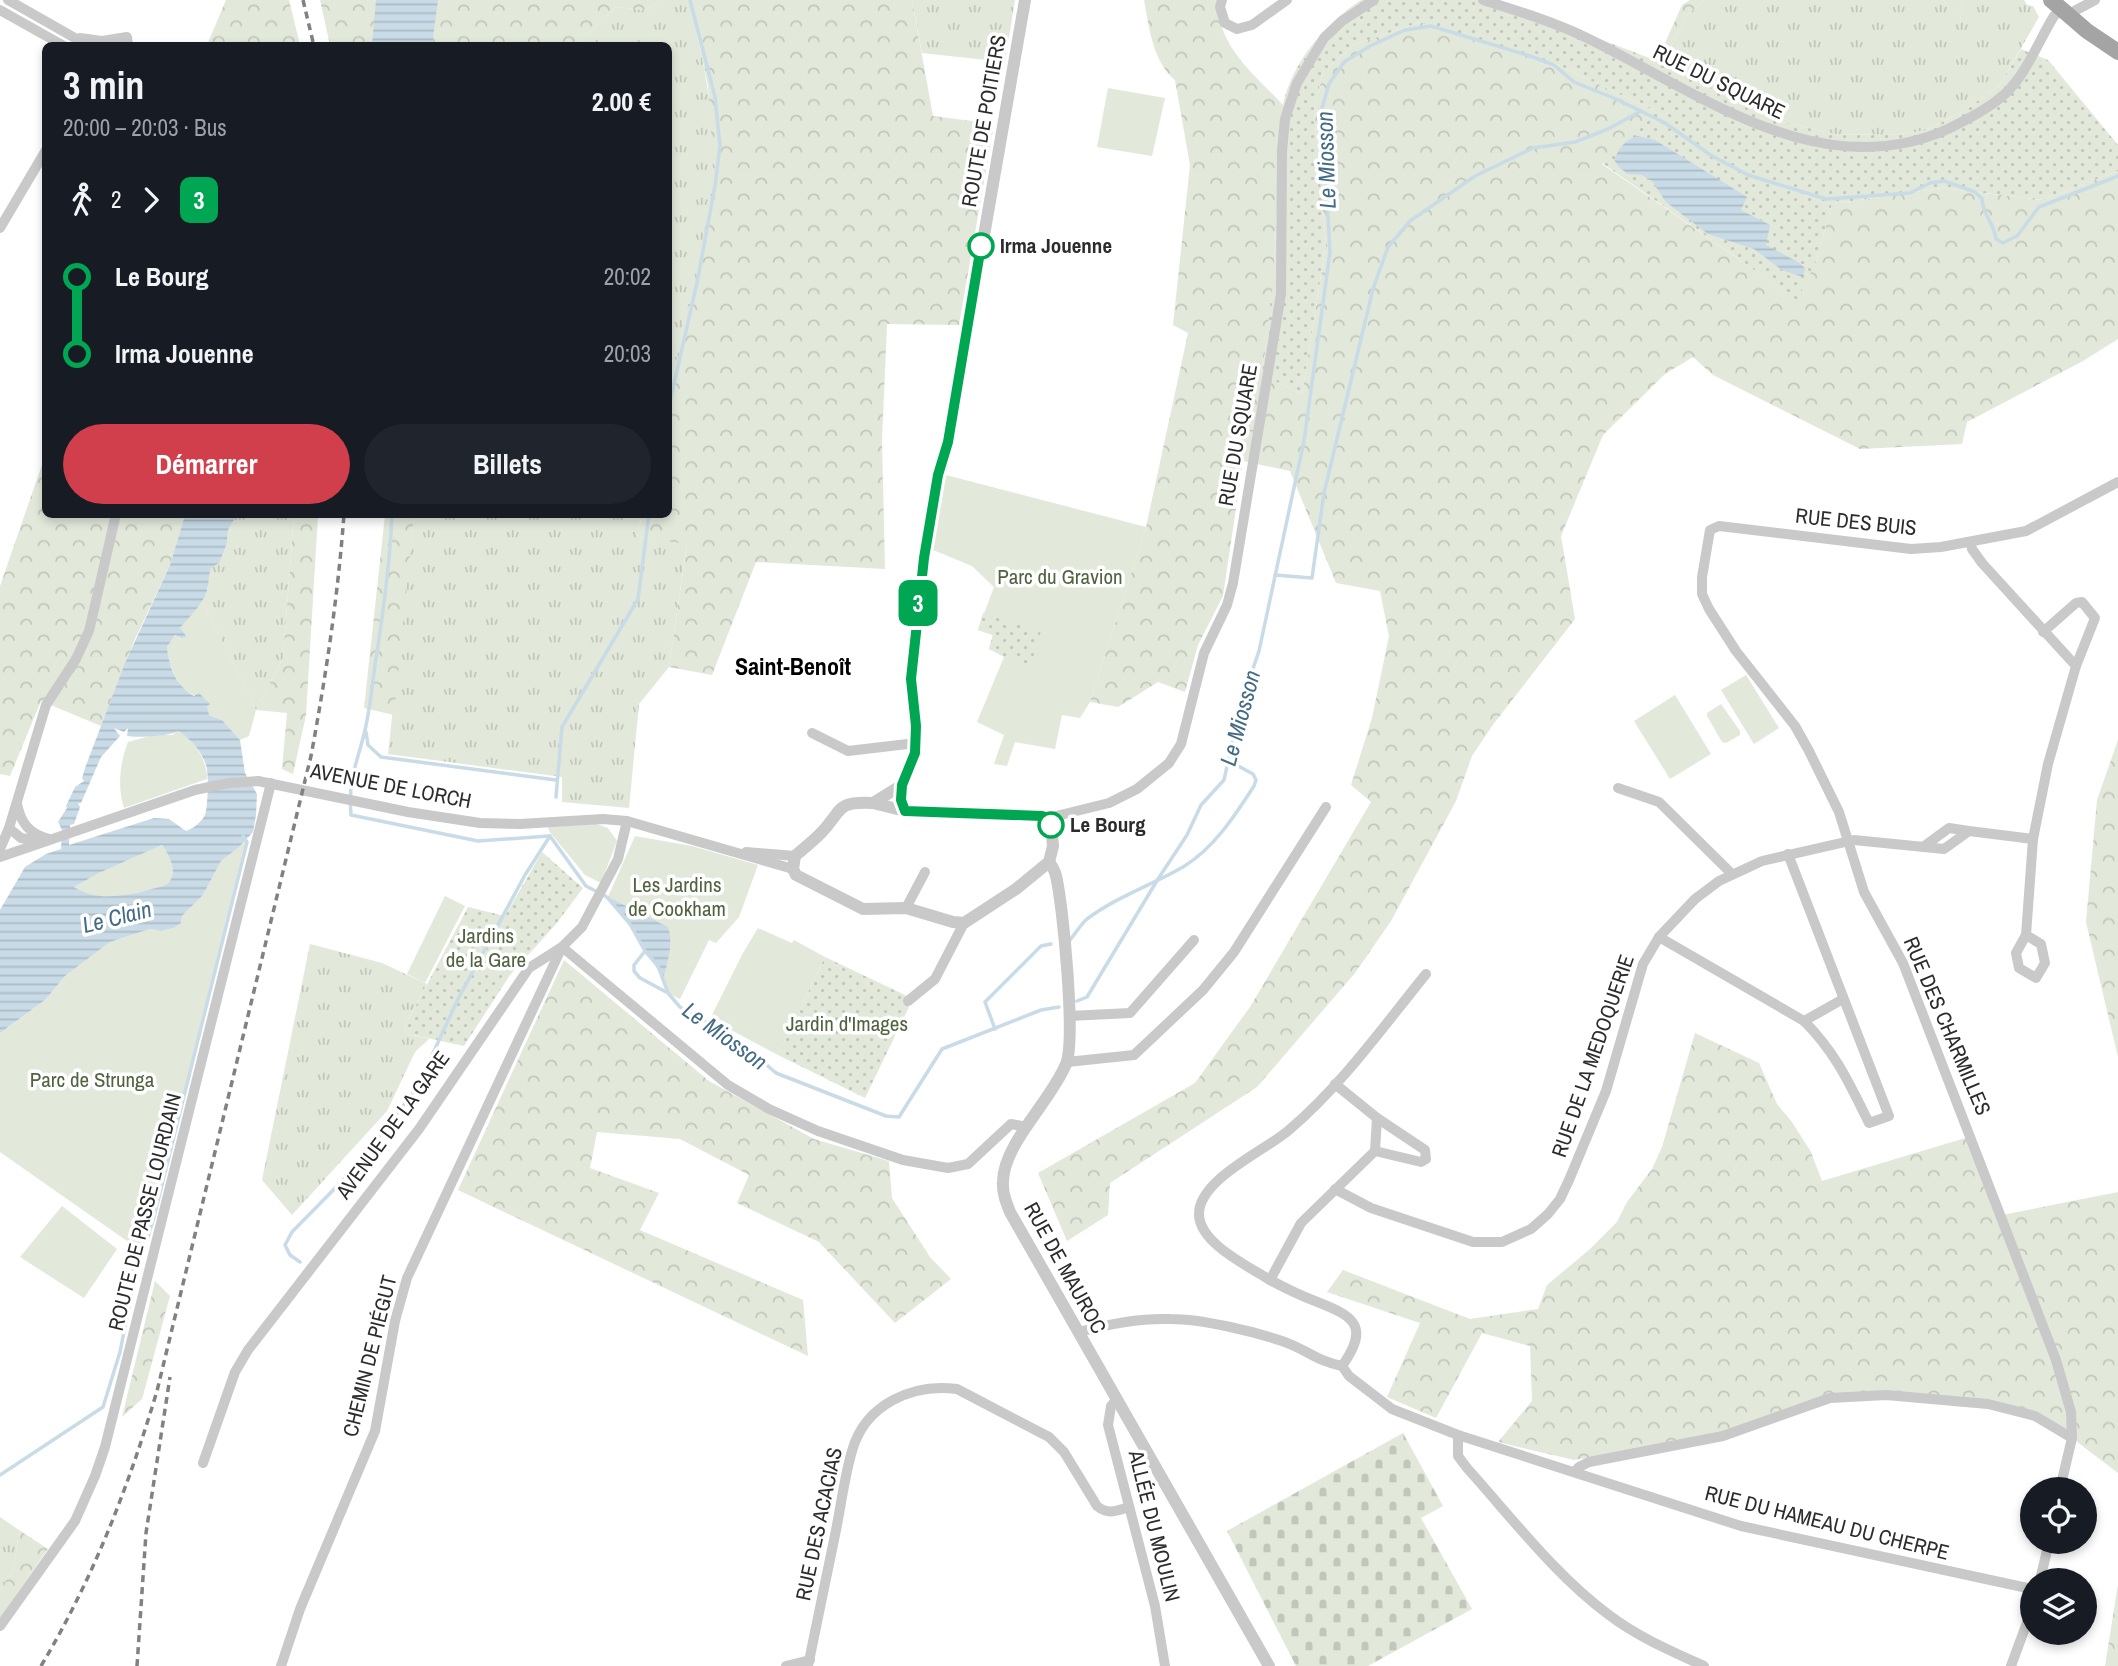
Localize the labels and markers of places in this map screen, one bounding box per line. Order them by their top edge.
place label: Irma Jouenne [1000,231,1112,260]
marker: Irma Jouenne [968,233,994,259]
place label: Le Bourg [1070,810,1146,839]
marker: Le Bourg [1038,812,1064,838]

